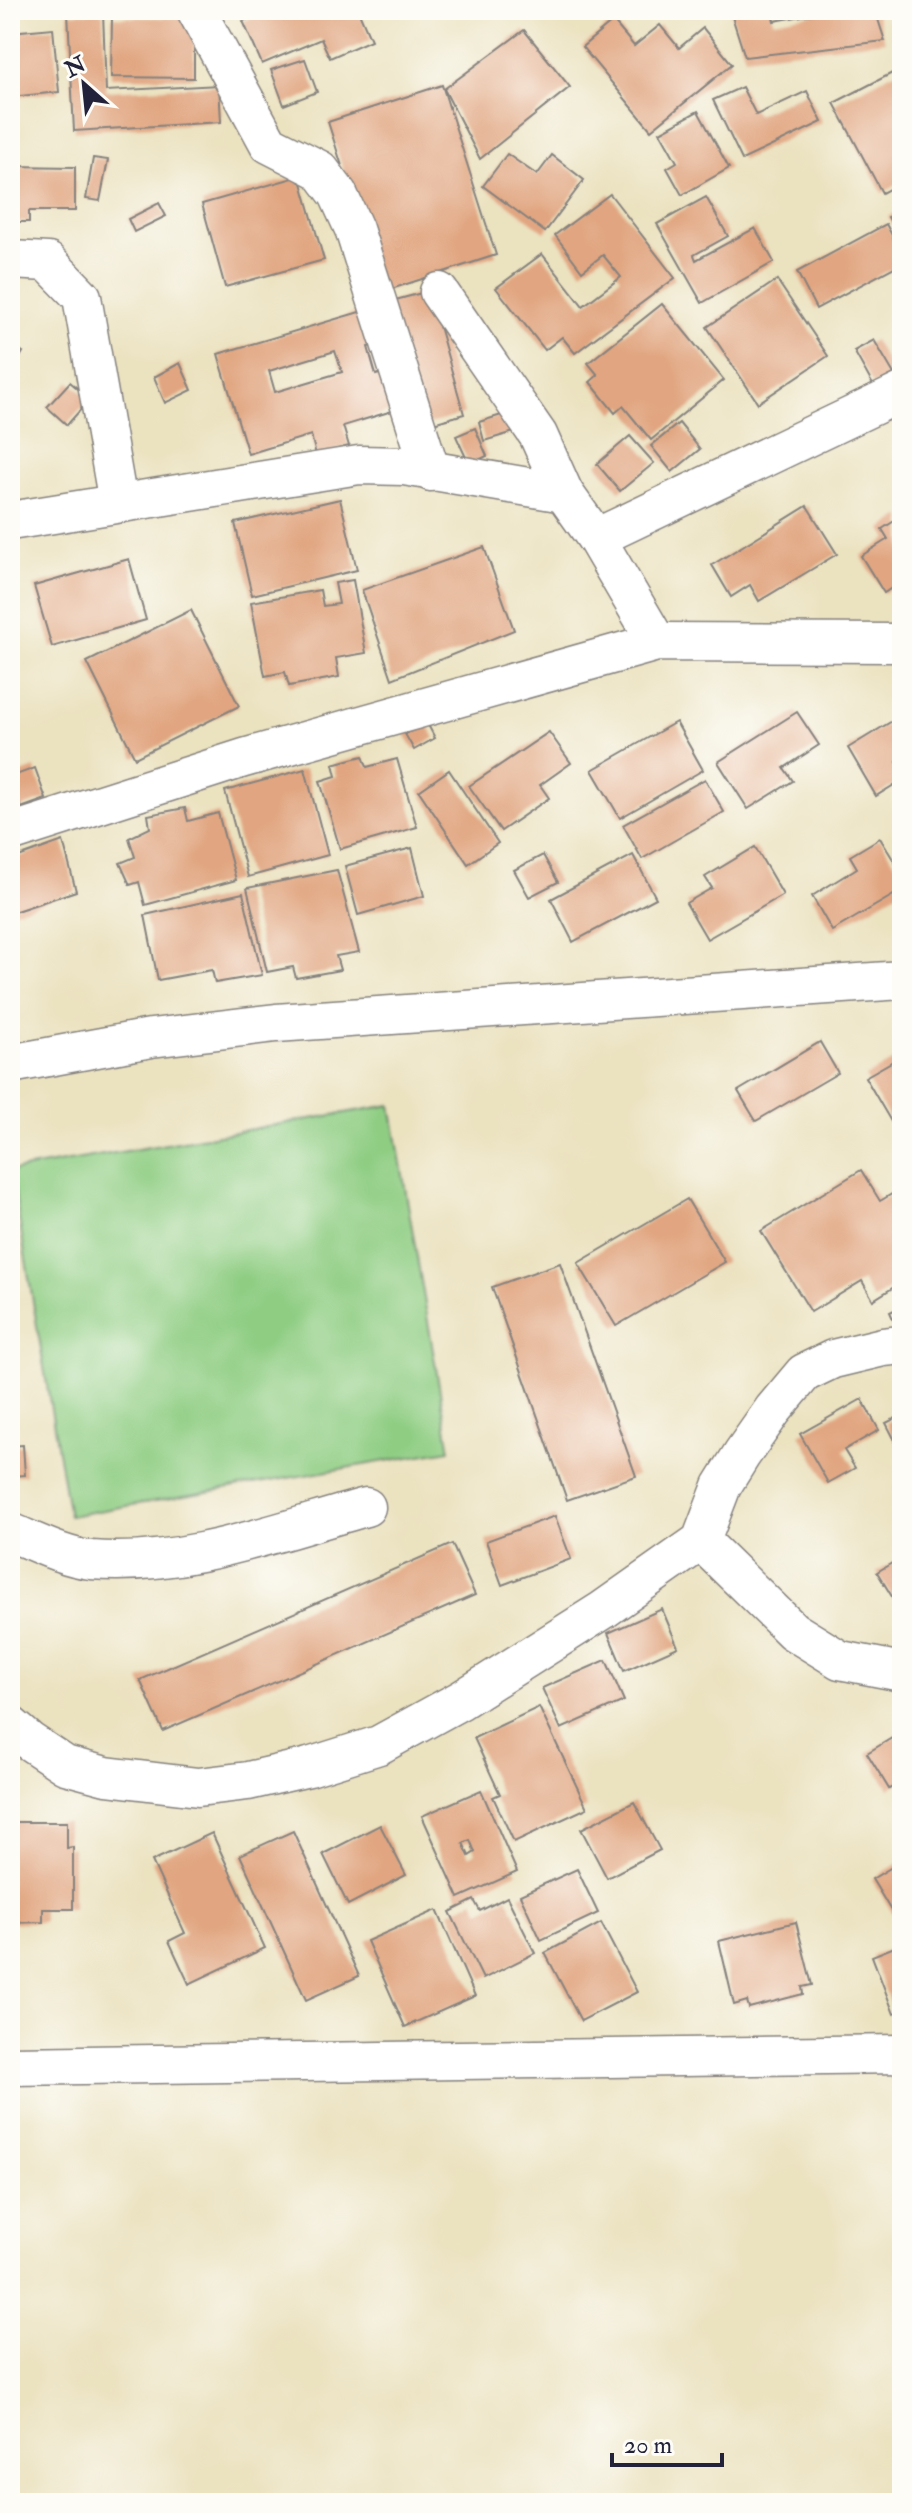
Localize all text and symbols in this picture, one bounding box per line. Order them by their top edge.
north arrow [44,44,124,124]
text: N [59,50,91,84]
scale bar [612,2417,722,2467]
text: 20 m [624,2430,673,2461]

